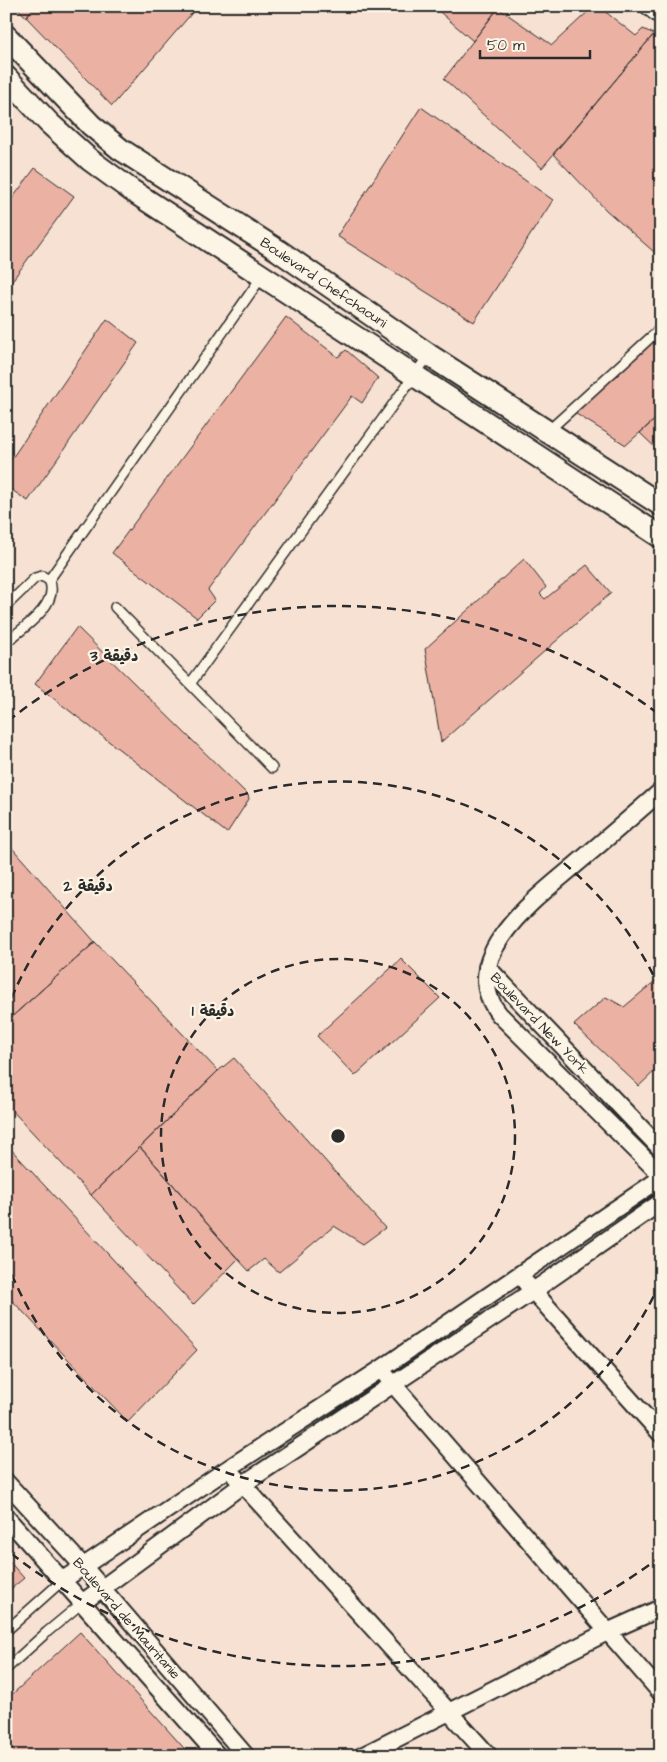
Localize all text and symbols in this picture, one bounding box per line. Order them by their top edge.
scale bar [480,28,590,60]
text: 50 m [487,35,525,56]
street label: Boulevard Chefchaouni [256,233,391,333]
text: 3 دقيقة [89,646,138,667]
text: 2 دقيقة [62,876,113,897]
street label: Boulevard New York [485,968,593,1079]
text: 1 دقيقة [192,1001,234,1022]
centre of rings [329,1127,347,1145]
street label: Boulevard de Mauritanie [68,1554,185,1684]

